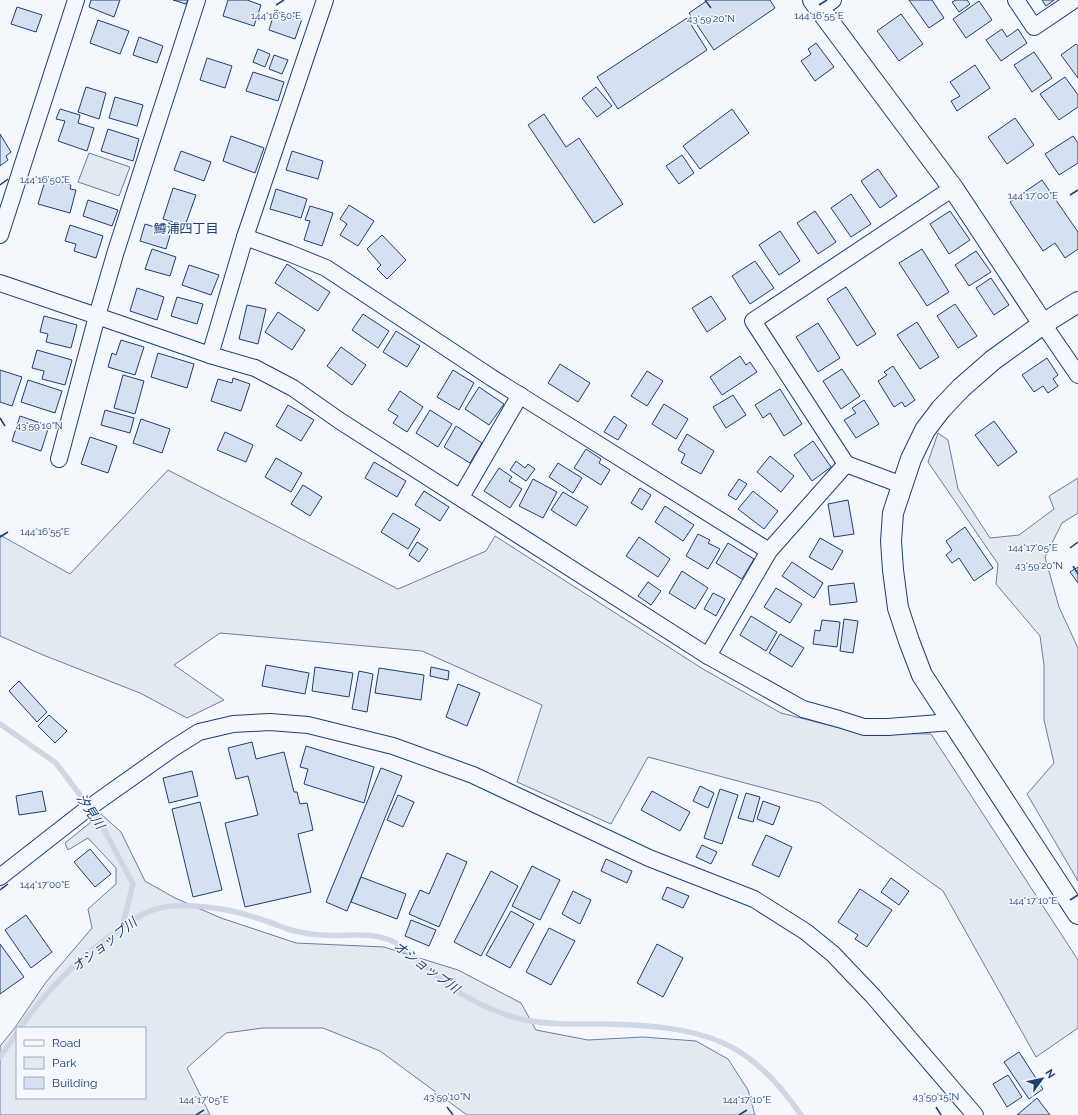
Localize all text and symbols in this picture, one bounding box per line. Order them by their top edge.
text: 144°16'50"E [251,10,301,21]
text: 144°16'55"E [794,10,844,21]
text: 43°59'20"N [687,13,735,24]
text: 144°16'50"E [20,174,70,185]
text: 144°17'00"E [1008,190,1058,201]
district label: 鱒浦四丁目 [153,221,219,236]
text: 43°59'10"N [15,420,63,431]
text: 144°16'55"E [20,526,70,537]
text: 144°17'05"E [1008,542,1058,553]
text: 43°59'20"N [1015,560,1063,571]
water label: 汐見川 [73,791,109,833]
text: 144°17'00"E [20,879,70,890]
text: 144°17'10"E [1009,895,1057,906]
water label: オショップ川 [69,913,141,974]
water label: オショップ川 [391,938,464,998]
legend [16,1027,146,1099]
text: Road [52,1036,81,1050]
text: Park [52,1056,77,1070]
north arrow [1022,1059,1062,1099]
text: N [1042,1067,1058,1081]
text: Building [52,1076,98,1090]
text: 43°59'10"N [423,1091,471,1102]
text: 43°59'15"N [913,1091,959,1102]
text: 144°17'05"E [179,1094,229,1105]
text: 144°17'10"E [723,1094,771,1105]

